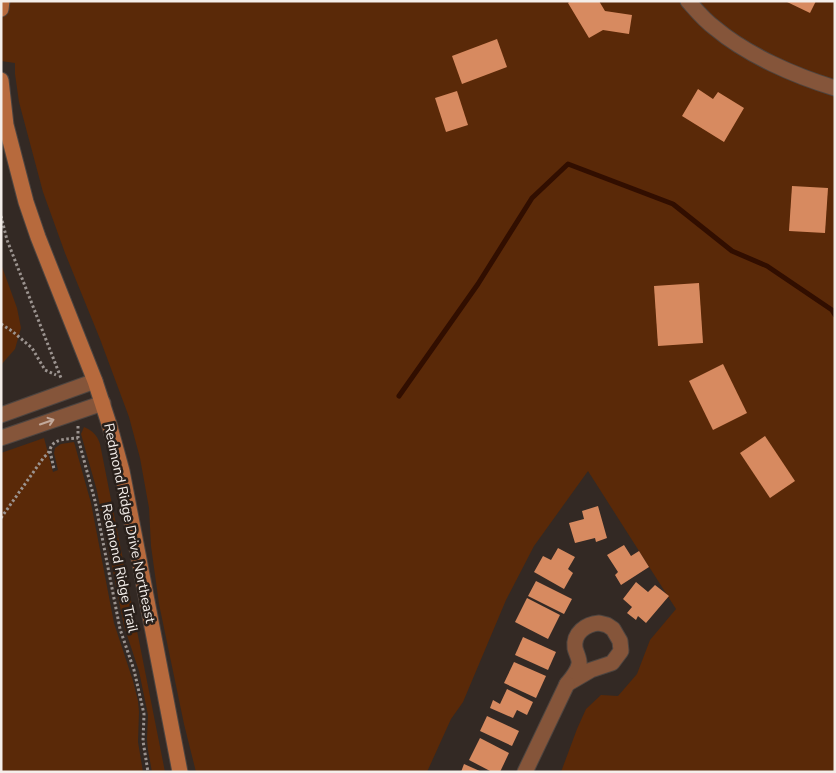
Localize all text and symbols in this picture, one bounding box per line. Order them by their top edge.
one-way arrow [39,417,55,426]
street label: Redmond Ridge Drive Northeast [99,421,160,625]
street label: Redmond Ridge Trail [97,502,143,635]

